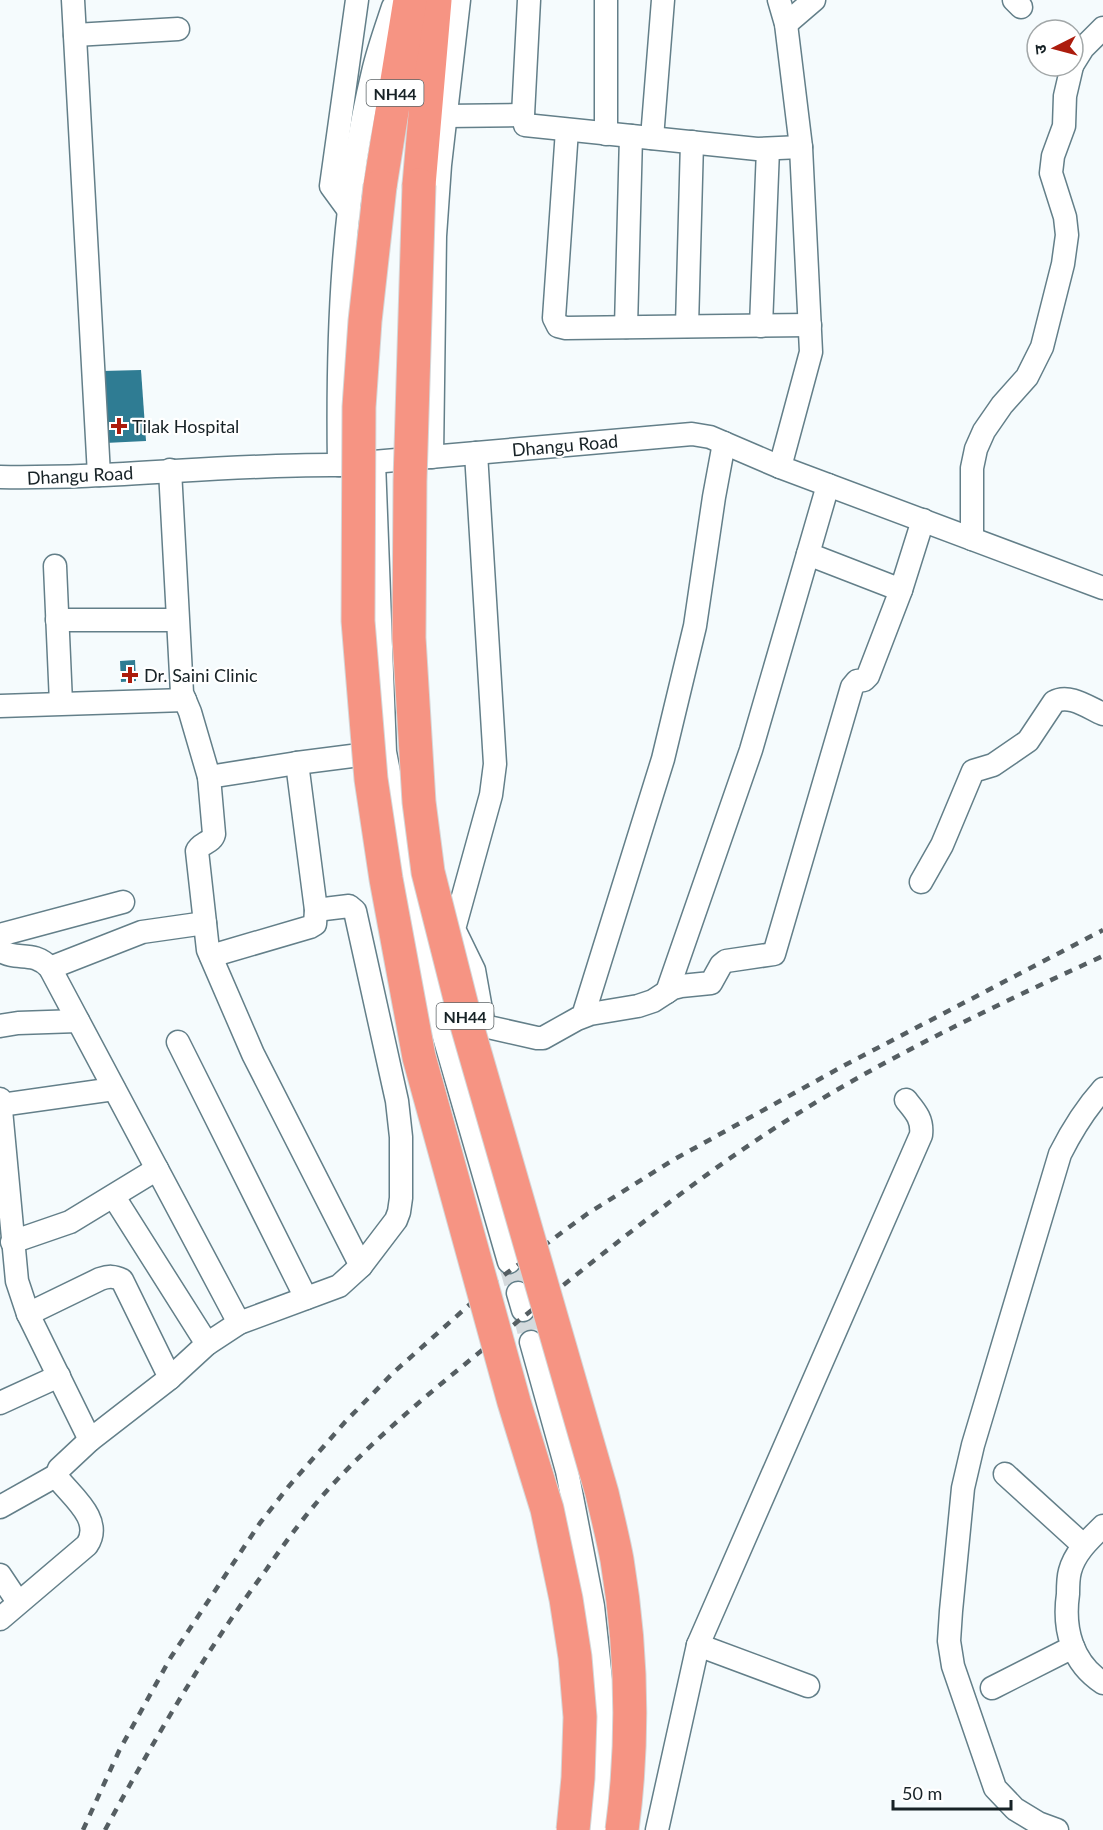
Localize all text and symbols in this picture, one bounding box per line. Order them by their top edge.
north arrow [1025,18,1085,78]
text: उ [1030,43,1050,55]
road number: NH44 [366,80,424,106]
place label: Tilak Hospital [132,415,239,437]
marker: Tilak Hospital [110,417,128,435]
street label: Dhangu Road [511,429,619,461]
street label: Dhangu Road [26,461,134,489]
place label: Dr. Saini Clinic [144,664,258,686]
marker: Dr. Saini Clinic [121,666,139,684]
road number: NH44 [436,1003,494,1029]
scale bar [893,1773,1012,1811]
text: 50 m [902,1782,942,1804]

